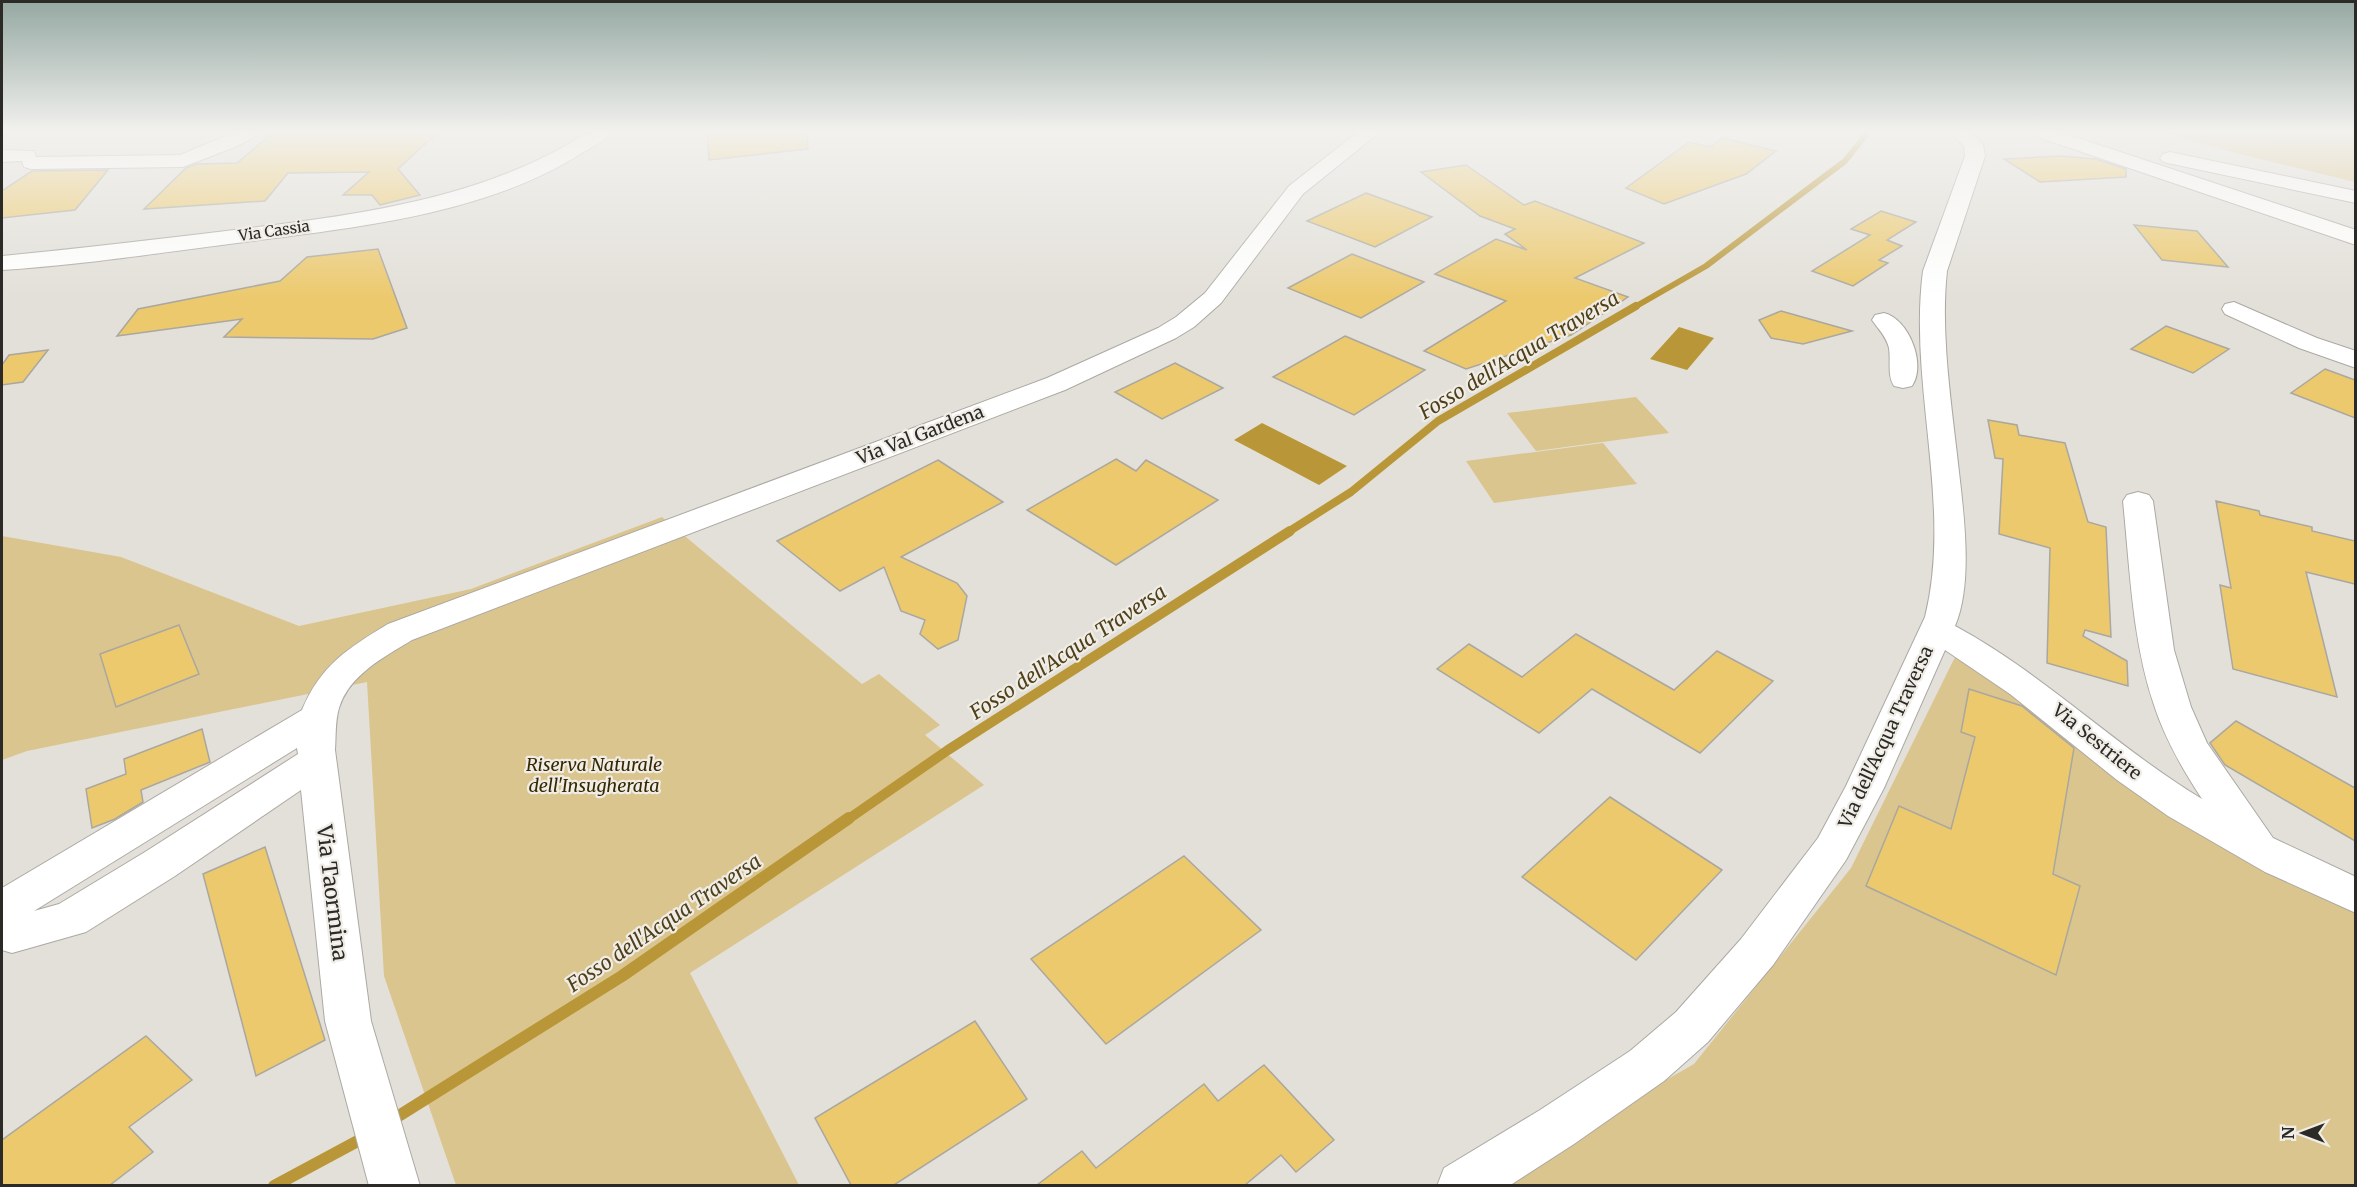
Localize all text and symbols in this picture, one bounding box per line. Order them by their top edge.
street label: Via Cassia [236,216,311,245]
water label: Fosso dell'Acqua Traversa [1413,285,1623,425]
street label: Via Val Gardena [852,400,987,470]
water label: Fosso dell'Acqua Traversa [964,579,1171,725]
street label: Via dell'Acqua Traversa [1833,642,1938,832]
street label: Via Sestriere [2047,698,2147,785]
park label: Riserva Naturale dell'Insugherata [526,753,662,797]
street label: Via Taormina [311,822,354,963]
water label: Fosso dell'Acqua Traversa [561,848,766,998]
north arrow [2273,1103,2333,1163]
text: N [2278,1126,2298,1139]

